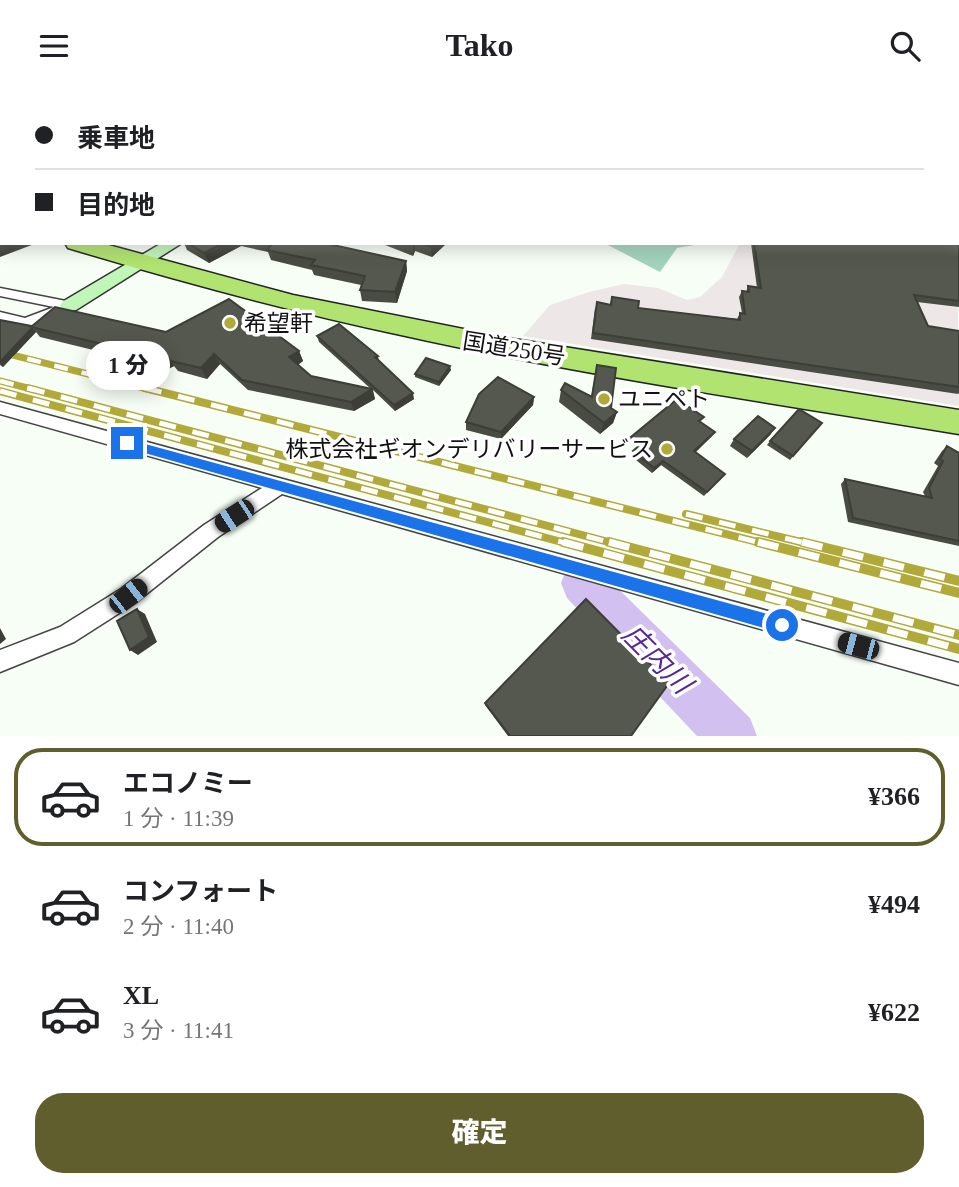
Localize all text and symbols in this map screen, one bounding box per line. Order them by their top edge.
icon: menu [35,27,73,65]
text: Tako [445,27,514,63]
icon: search [886,27,924,65]
text: 乗車地 [77,124,155,153]
text: 目的地 [77,191,155,220]
place label: 希望軒 [244,311,313,336]
marker: 希望軒 [222,315,238,331]
street label: 国道250号 [461,329,567,369]
callout: 1 分 [85,341,169,391]
text: 1 分 [108,353,148,378]
place label: ユニペト [618,387,710,412]
marker: ユニペト [596,391,612,407]
route end [111,427,143,459]
place label: 株式会社ギオンデリバリーサービス [285,437,653,462]
marker: 株式会社ギオンデリバリーサービス [659,441,675,457]
car [211,496,258,536]
car [105,575,152,617]
route start [766,609,798,641]
water label: 庄内川 [616,618,700,702]
car [835,630,882,662]
icon: car [39,766,102,829]
text: エコノミー [123,769,253,798]
text: ¥366 [868,782,920,811]
text: 1 分 · 11:39 [123,806,234,831]
icon: car [39,874,102,937]
text: コンフォート [123,877,278,906]
text: ¥494 [868,890,920,919]
text: 2 分 · 11:40 [123,914,234,939]
text: XL [123,981,159,1010]
icon: car [39,982,102,1045]
text: ¥622 [868,998,920,1027]
text: 3 分 · 11:41 [123,1018,234,1043]
button: 確定 [35,1093,924,1173]

